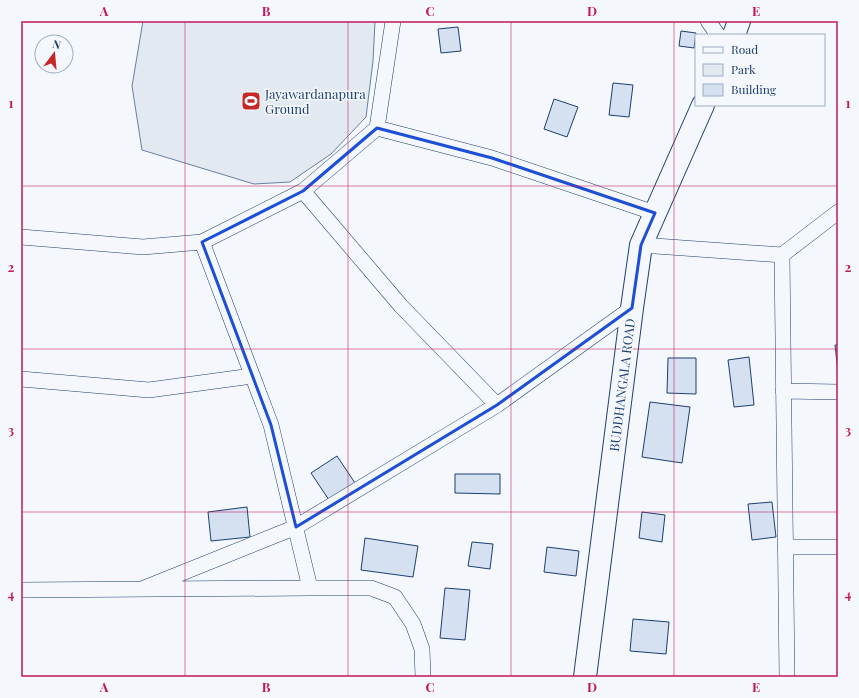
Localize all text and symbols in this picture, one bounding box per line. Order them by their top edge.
text: A [99,2,109,19]
text: B [262,2,271,19]
text: C [425,2,435,19]
text: D [587,2,597,19]
text: E [752,2,760,19]
north arrow [34,34,74,74]
legend [695,34,825,106]
text: N [51,36,63,52]
text: Road [731,41,758,57]
text: Park [731,61,756,77]
text: Building [731,81,777,97]
place label: Jayawardanapura Ground [264,85,366,117]
sports icon: Jayawardanapura Ground [240,90,262,112]
text: 1 [9,94,14,111]
text: 1 [846,94,851,111]
text: 2 [8,258,15,275]
text: 2 [845,258,852,275]
street label: BUDDHANGALA ROAD [605,318,638,452]
text: 3 [8,421,14,438]
text: 3 [845,421,851,438]
text: 4 [8,585,15,602]
text: 4 [845,585,852,602]
text: A [99,678,109,695]
text: B [262,678,271,695]
text: C [425,678,435,695]
text: D [587,678,597,695]
text: E [752,678,760,695]

